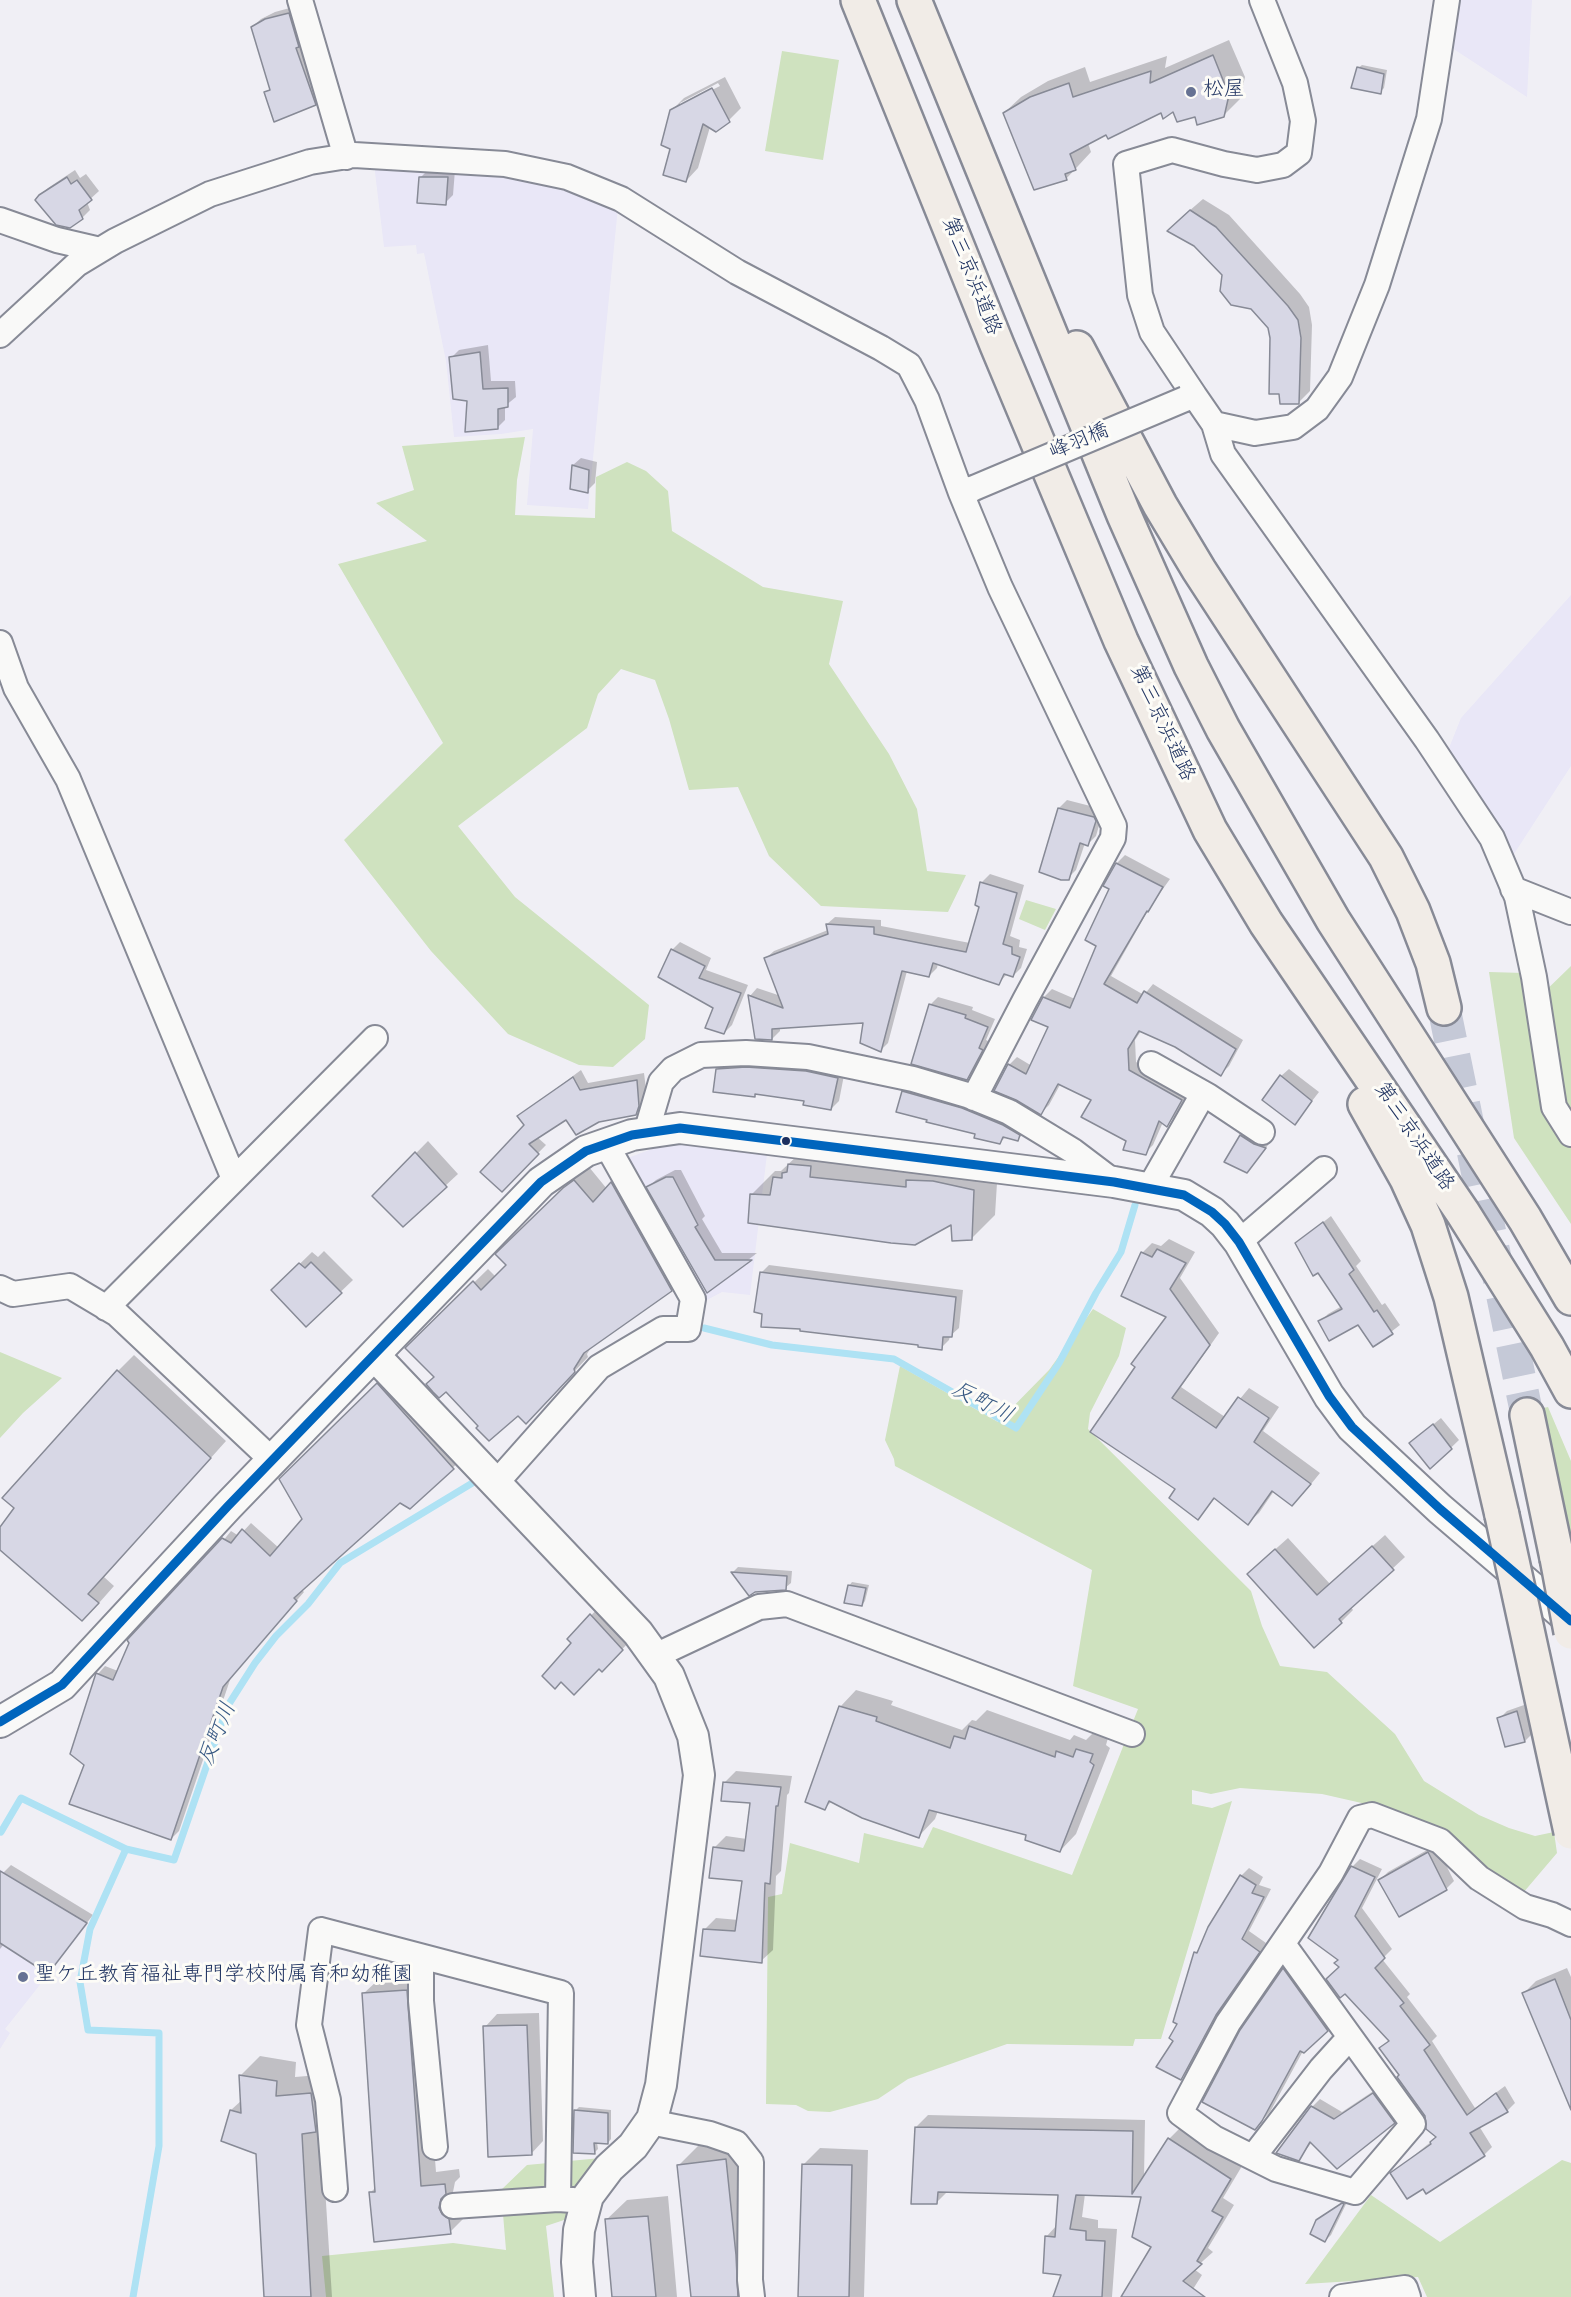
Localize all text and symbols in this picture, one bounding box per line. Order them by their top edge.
place label: 松屋 [1203,79,1245,105]
marker: 松屋 [1184,85,1198,99]
street label: 第三京浜道路 [934,214,1004,340]
street label: 峰羽橋 [1046,420,1114,468]
street label: 第三京浜道路 [1122,662,1198,786]
street label: 第三京浜道路 [1366,1079,1458,1197]
unlabelled marker [780,1135,792,1147]
water label: 反町川 [946,1378,1016,1432]
water label: 反町川 [195,1699,245,1771]
place label: 聖ケ丘教育福祉専門学校附属育和幼稚園 [35,1964,413,1990]
marker: 聖ケ丘教育福祉専門学校附属育和幼稚園 [16,1970,30,1984]

